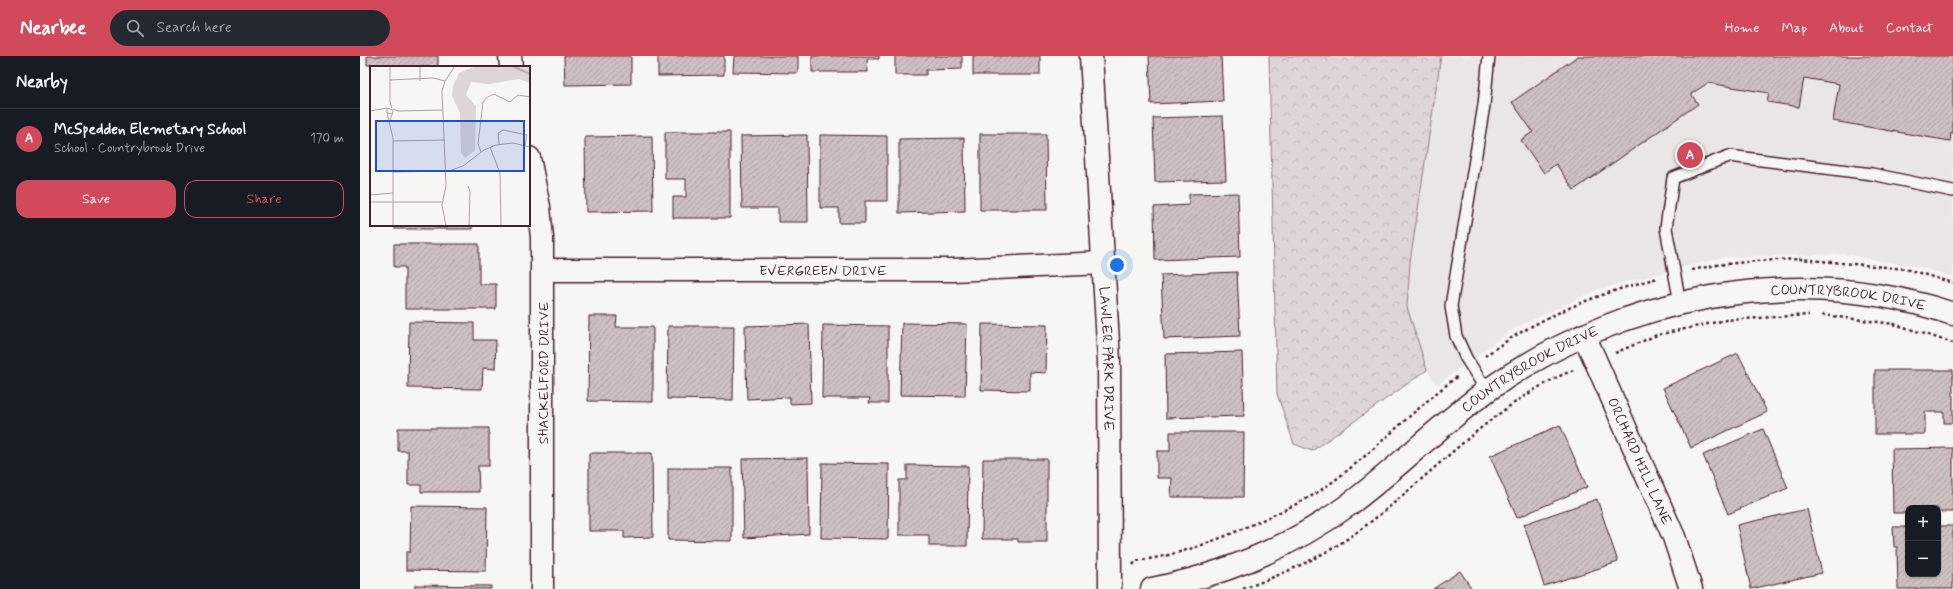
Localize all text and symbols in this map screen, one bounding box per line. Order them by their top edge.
search box [110,10,390,46]
text: Nearbee [20,16,86,41]
icon: search [124,17,146,39]
text: Search here [156,18,232,38]
text: Home [1725,19,1759,37]
text: Map [1781,19,1807,37]
text: About [1829,19,1864,37]
text: Contact [1886,19,1933,37]
inset map [370,66,530,226]
text: Nearby [16,71,68,93]
text: McSpedden Elemetary School [54,120,246,140]
text: A [25,130,33,147]
text: 170 m [310,130,344,147]
text: School · Countrybrook Drive [54,140,205,157]
pin: A [1677,140,1703,170]
button: Save [16,180,176,218]
button: Share [184,180,344,218]
your location [1107,255,1127,275]
street label: EVERGREEN DRIVE [759,262,887,280]
street label: COUNTRYBROOK DRIVE [1770,281,1928,315]
street label: LAWLER PARK DRIVE [1095,286,1117,431]
street label: SHACKELFORD DRIVE [535,302,553,444]
street label: COUNTRYBROOK DRIVE [1458,322,1601,417]
street label: ORCHARD HILL LANE [1603,395,1675,528]
map controls [1905,505,1941,577]
button: + [1905,505,1941,541]
button: − [1905,541,1941,577]

